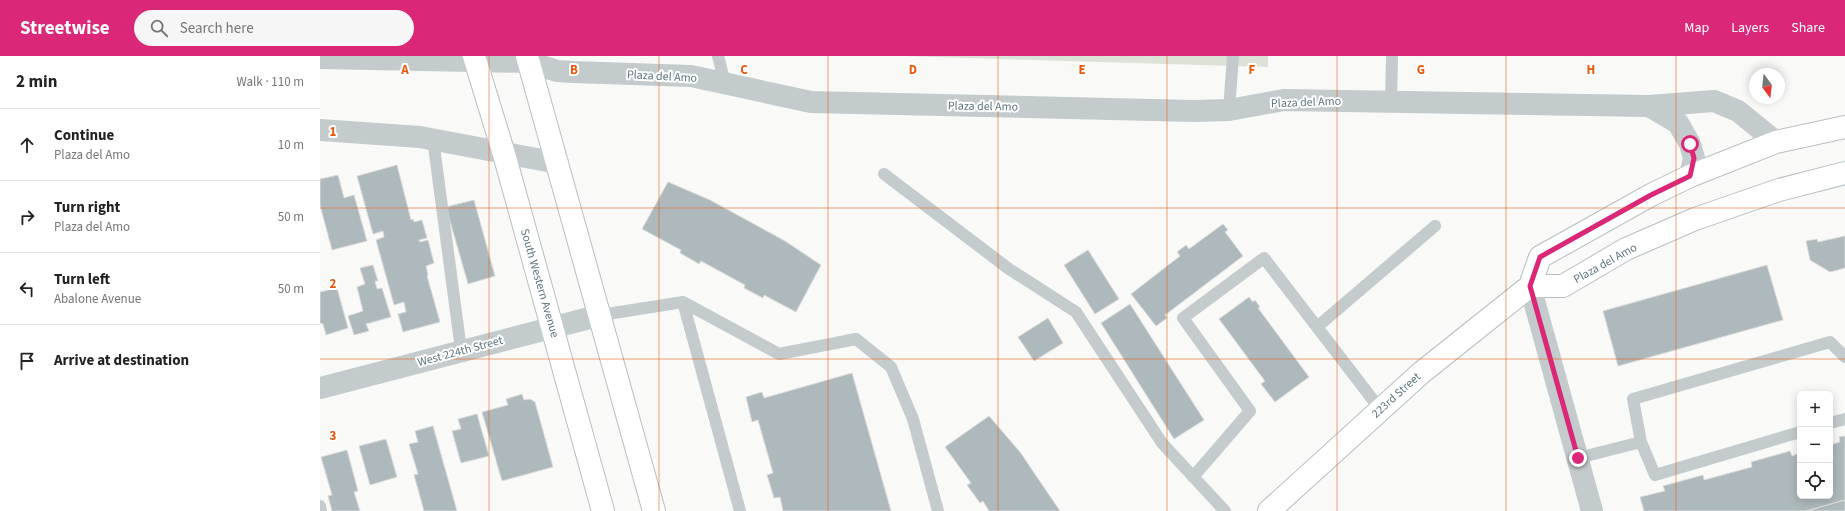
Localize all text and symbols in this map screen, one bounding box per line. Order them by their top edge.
search box [134,10,414,46]
text: Streetwise [20,15,110,42]
icon: search [148,17,170,39]
text: Search here [180,18,254,39]
text: Map [1684,18,1709,38]
text: Layers [1731,18,1769,38]
text: Share [1791,18,1825,38]
text: A [400,61,409,79]
text: B [570,61,578,79]
text: C [740,61,748,79]
text: D [909,61,917,79]
text: E [1078,61,1086,79]
text: F [1249,61,1256,79]
text: G [1417,61,1425,79]
text: H [1587,61,1595,79]
street label: Plaza del Amo [626,66,697,87]
north arrow [1749,68,1785,104]
text: 2 min [16,70,57,94]
text: Walk · 110 m [236,73,304,91]
street label: Plaza del Amo [1271,93,1341,112]
street label: Plaza del Amo [948,97,1018,116]
text: 1 [330,123,337,141]
text: Continue [54,125,114,146]
icon: ahead [16,134,38,156]
route start [1681,135,1699,153]
text: 10 m [278,136,304,154]
text: Plaza del Amo [54,146,130,164]
text: Turn right [54,197,120,218]
icon: right [16,206,38,228]
text: 50 m [278,208,304,226]
text: Plaza del Amo [54,218,130,236]
street label: South Western Avenue [516,227,563,340]
street label: Plaza del Amo [1570,239,1640,288]
text: Turn left [54,269,110,290]
text: 2 [330,275,337,293]
icon: left [16,278,38,300]
text: 50 m [278,280,304,298]
text: Abalone Avenue [54,290,141,308]
street label: West 224th Street [416,332,505,371]
icon: arrive [16,350,38,372]
text: Arrive at destination [54,350,189,371]
street label: 223rd Street [1368,369,1425,422]
map controls [1797,391,1833,499]
button: + [1797,391,1833,427]
text: 3 [330,427,337,445]
button: − [1797,427,1833,463]
route end [1569,449,1587,467]
button: locate [1797,463,1833,499]

